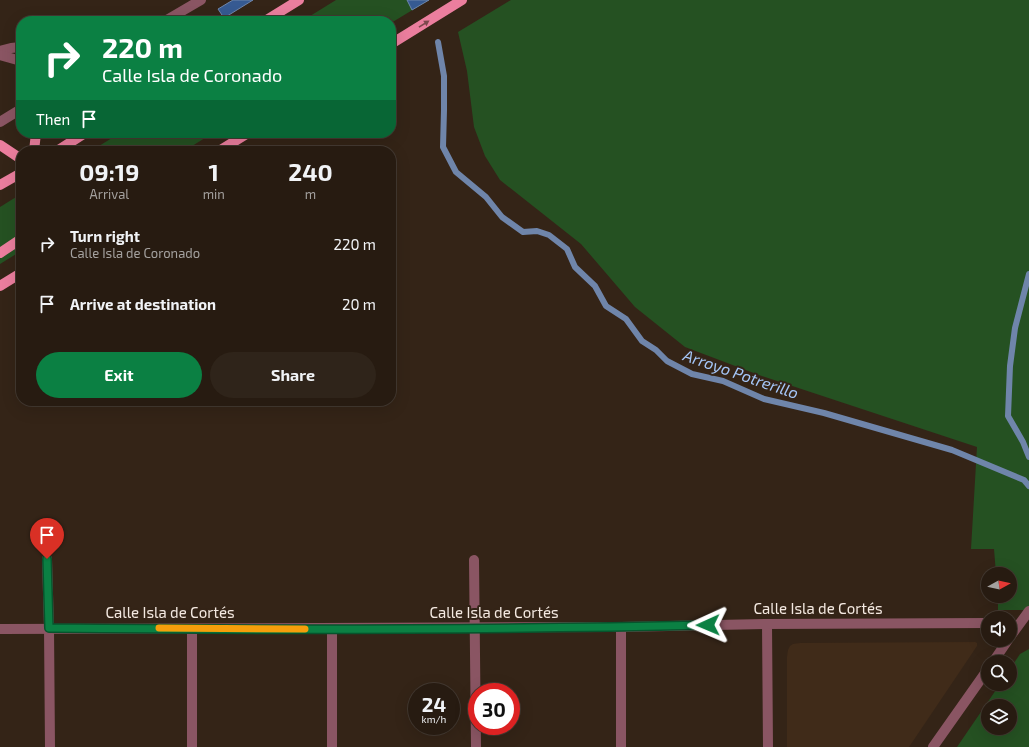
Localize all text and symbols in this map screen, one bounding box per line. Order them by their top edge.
one-way arrow [418,20,430,27]
text: 220 m [102,30,183,64]
icon: right [36,32,88,84]
text: Calle Isla de Coronado [102,64,282,86]
icon: arrive [78,108,100,130]
text: Then [36,110,70,128]
text: 09:19 [79,157,139,186]
text: 1 [209,157,219,186]
text: 240 [288,157,333,186]
text: Arrival [90,186,129,202]
text: min [203,186,225,202]
text: m [305,186,316,202]
text: Turn right [70,227,140,245]
icon: right [36,233,58,255]
text: 220 m [334,235,376,253]
text: Calle Isla de Coronado [70,245,200,261]
icon: arrive [36,293,58,315]
text: Arrive at destination [70,295,216,313]
text: 20 m [342,295,376,313]
water label: Arroyo Potrerillo [680,345,801,403]
button: Exit [36,352,202,398]
button: Share [210,352,376,398]
pin [30,518,64,559]
icon: arrive [36,524,58,546]
north arrow [981,567,1017,603]
map controls [981,567,1017,735]
street label: Calle Isla de Cortés [753,599,883,617]
street label: Calle Isla de Cortés [105,603,235,621]
street label: Calle Isla de Cortés [429,603,559,621]
position arrow [687,604,729,646]
button: sound [981,611,1017,647]
button: search [981,655,1017,691]
speed limit sign: 30 [468,683,520,735]
text: 24 [422,692,446,716]
button: layers [981,699,1017,735]
text: km/h [422,713,446,725]

